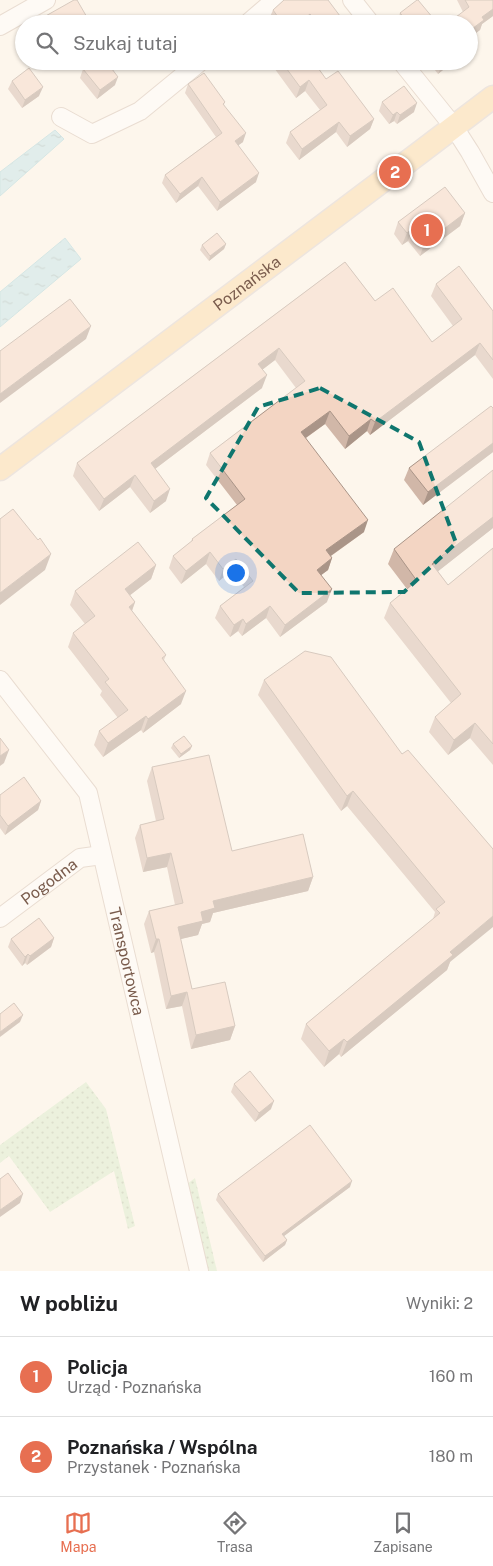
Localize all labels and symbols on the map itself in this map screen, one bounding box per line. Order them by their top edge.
pin: 2 [379,153,411,191]
pin: 1 [411,211,443,249]
street label: Poznańska [209,251,284,315]
your location [223,560,249,586]
street label: Pogodna [17,854,81,909]
street label: Transportowca [105,905,149,1017]

